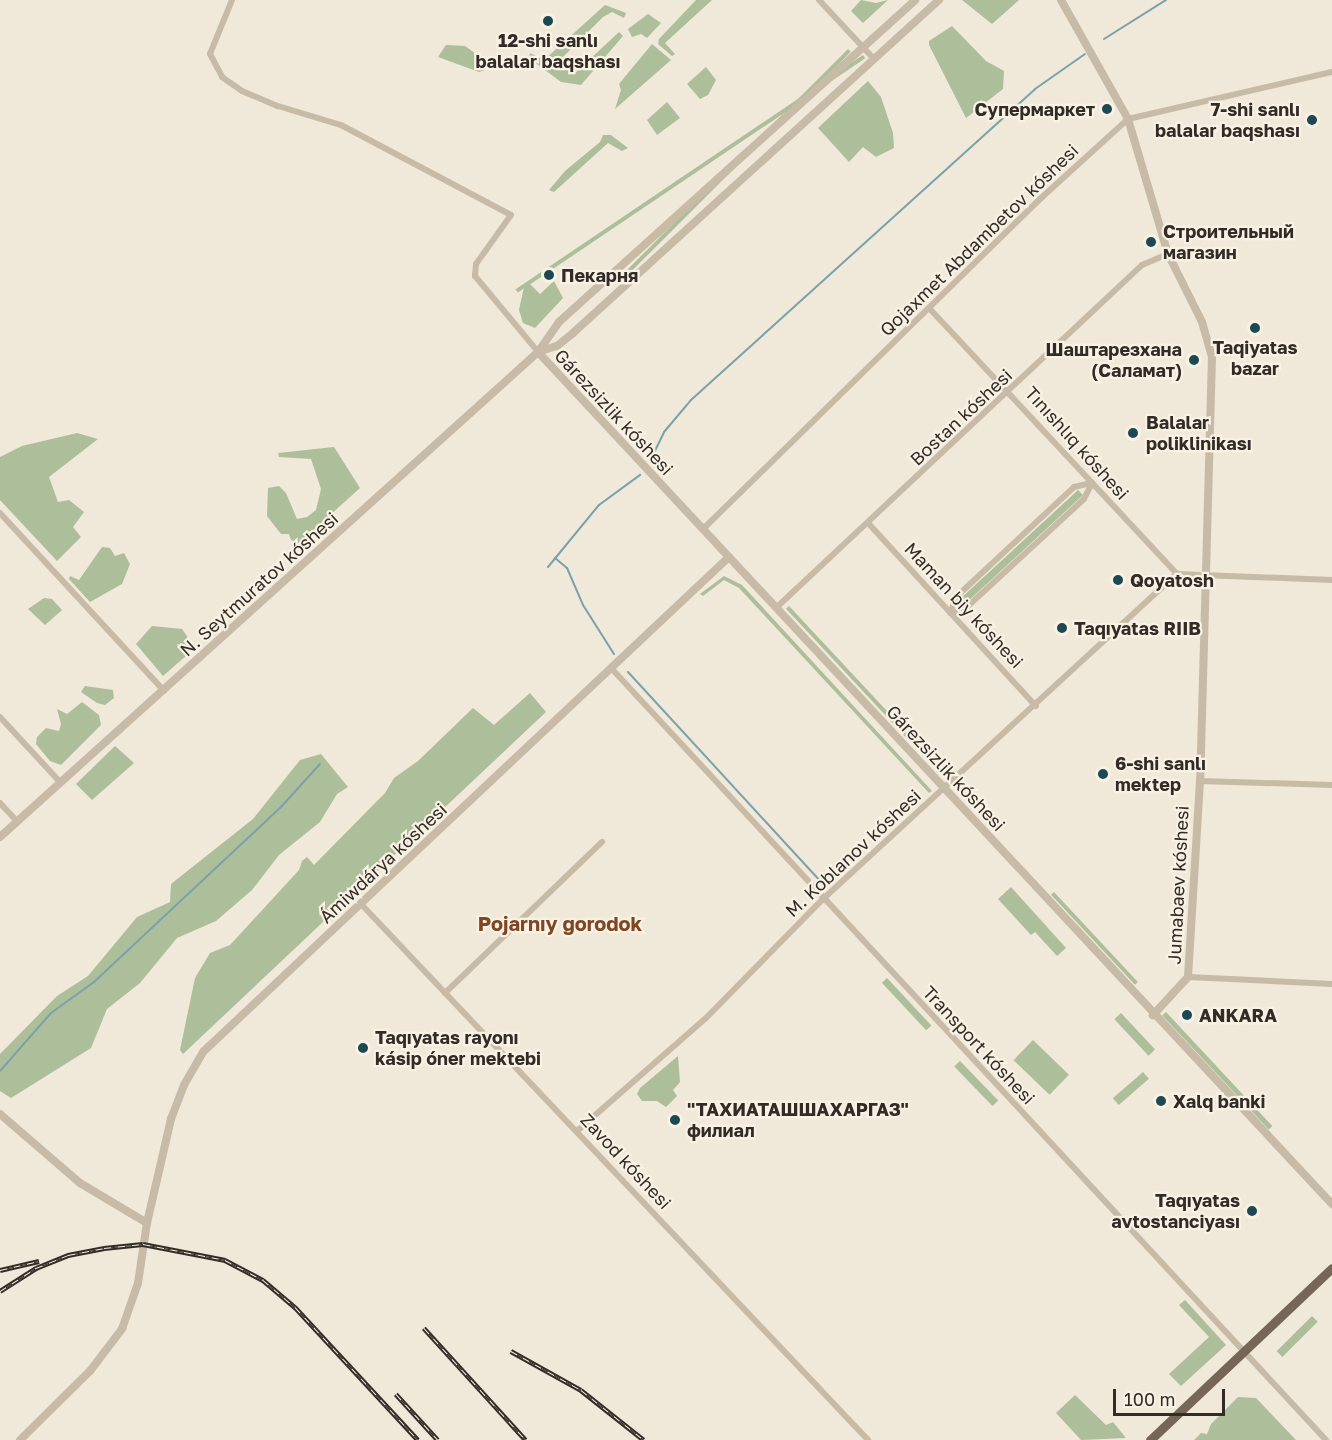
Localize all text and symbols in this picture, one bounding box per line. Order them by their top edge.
marker: 12-shi sanlı balalar baqshası [541,14,555,28]
place label: 12-shi sanlı balalar baqshası [476,30,620,72]
place label: Супермаркет [975,98,1095,120]
place label: 7-shi sanlı balalar baqshası [1155,99,1300,142]
marker: Супермаркет [1100,102,1114,116]
marker: 7-shi sanlı balalar baqshası [1305,113,1319,127]
street label: Qojaxmet Abdambetov kóshesi [875,139,1083,341]
place label: Строительный магазин [1163,221,1294,264]
marker: Строительный магазин [1144,235,1158,249]
place label: Пекарня [561,264,638,286]
marker: Пекарня [542,268,556,282]
marker: Taqiyatas bazar [1248,321,1262,335]
place label: Taqiyatas bazar [1212,337,1298,380]
place label: Шаштарезхана (Саламат) [1045,339,1182,382]
street label: Gárezsizlik kóshesi [550,345,678,479]
marker: Шаштарезхана (Саламат) [1187,353,1201,367]
street label: Bostan kóshesi [906,364,1016,470]
street label: Tınıshlıq kóshesi [1021,382,1133,504]
place label: Balalar poliklinikası [1146,412,1252,454]
marker: Balalar poliklinikası [1124,424,1142,442]
street label: N. Seytmuratov kóshesi [176,507,342,661]
street label: Maman biy kóshesi [900,538,1028,672]
place label: Qoyatosh [1130,569,1214,591]
marker: Qoyatosh [1111,573,1125,587]
place label: Taqıyatas RIIB [1074,617,1201,639]
marker: Taqıyatas RIIB [1055,621,1069,635]
street label: Gárezsizlik kóshesi [882,701,1010,835]
place label: 6-shi sanlı mektep [1115,753,1206,795]
marker: 6-shi sanlı mektep [1096,767,1110,781]
street label: M. Koblanov kóshesi [781,785,925,921]
street label: Ámiwdárya kóshesi [315,798,451,928]
street label: Jumabaev kóshesi [1163,805,1193,965]
district label: Pojarnıy gorodok [478,911,642,935]
street label: Transport kóshesi [919,981,1039,1109]
place label: ANKARA [1199,1004,1277,1026]
marker: ANKARA [1180,1008,1194,1022]
place label: Taqıyatas rayonı kásip óner mektebi [375,1027,541,1070]
marker: Taqıyatas rayonı kásip óner mektebi [356,1041,370,1055]
place label: Xalq banki [1173,1090,1266,1112]
marker: Xalq banki [1154,1094,1168,1108]
place label: "ТАХИАТАШШАХАРГАЗ" филиал [687,1099,909,1142]
street label: Zavod kóshesi [576,1109,676,1213]
marker: "ТАХИАТАШШАХАРГАЗ" филиал [668,1113,682,1127]
place label: Taqıyatas avtostanciyası [1111,1190,1240,1232]
marker: Taqıyatas avtostanciyası [1245,1204,1259,1218]
scale bar [1116,1377,1228,1415]
text: 100 m [1124,1388,1175,1410]

